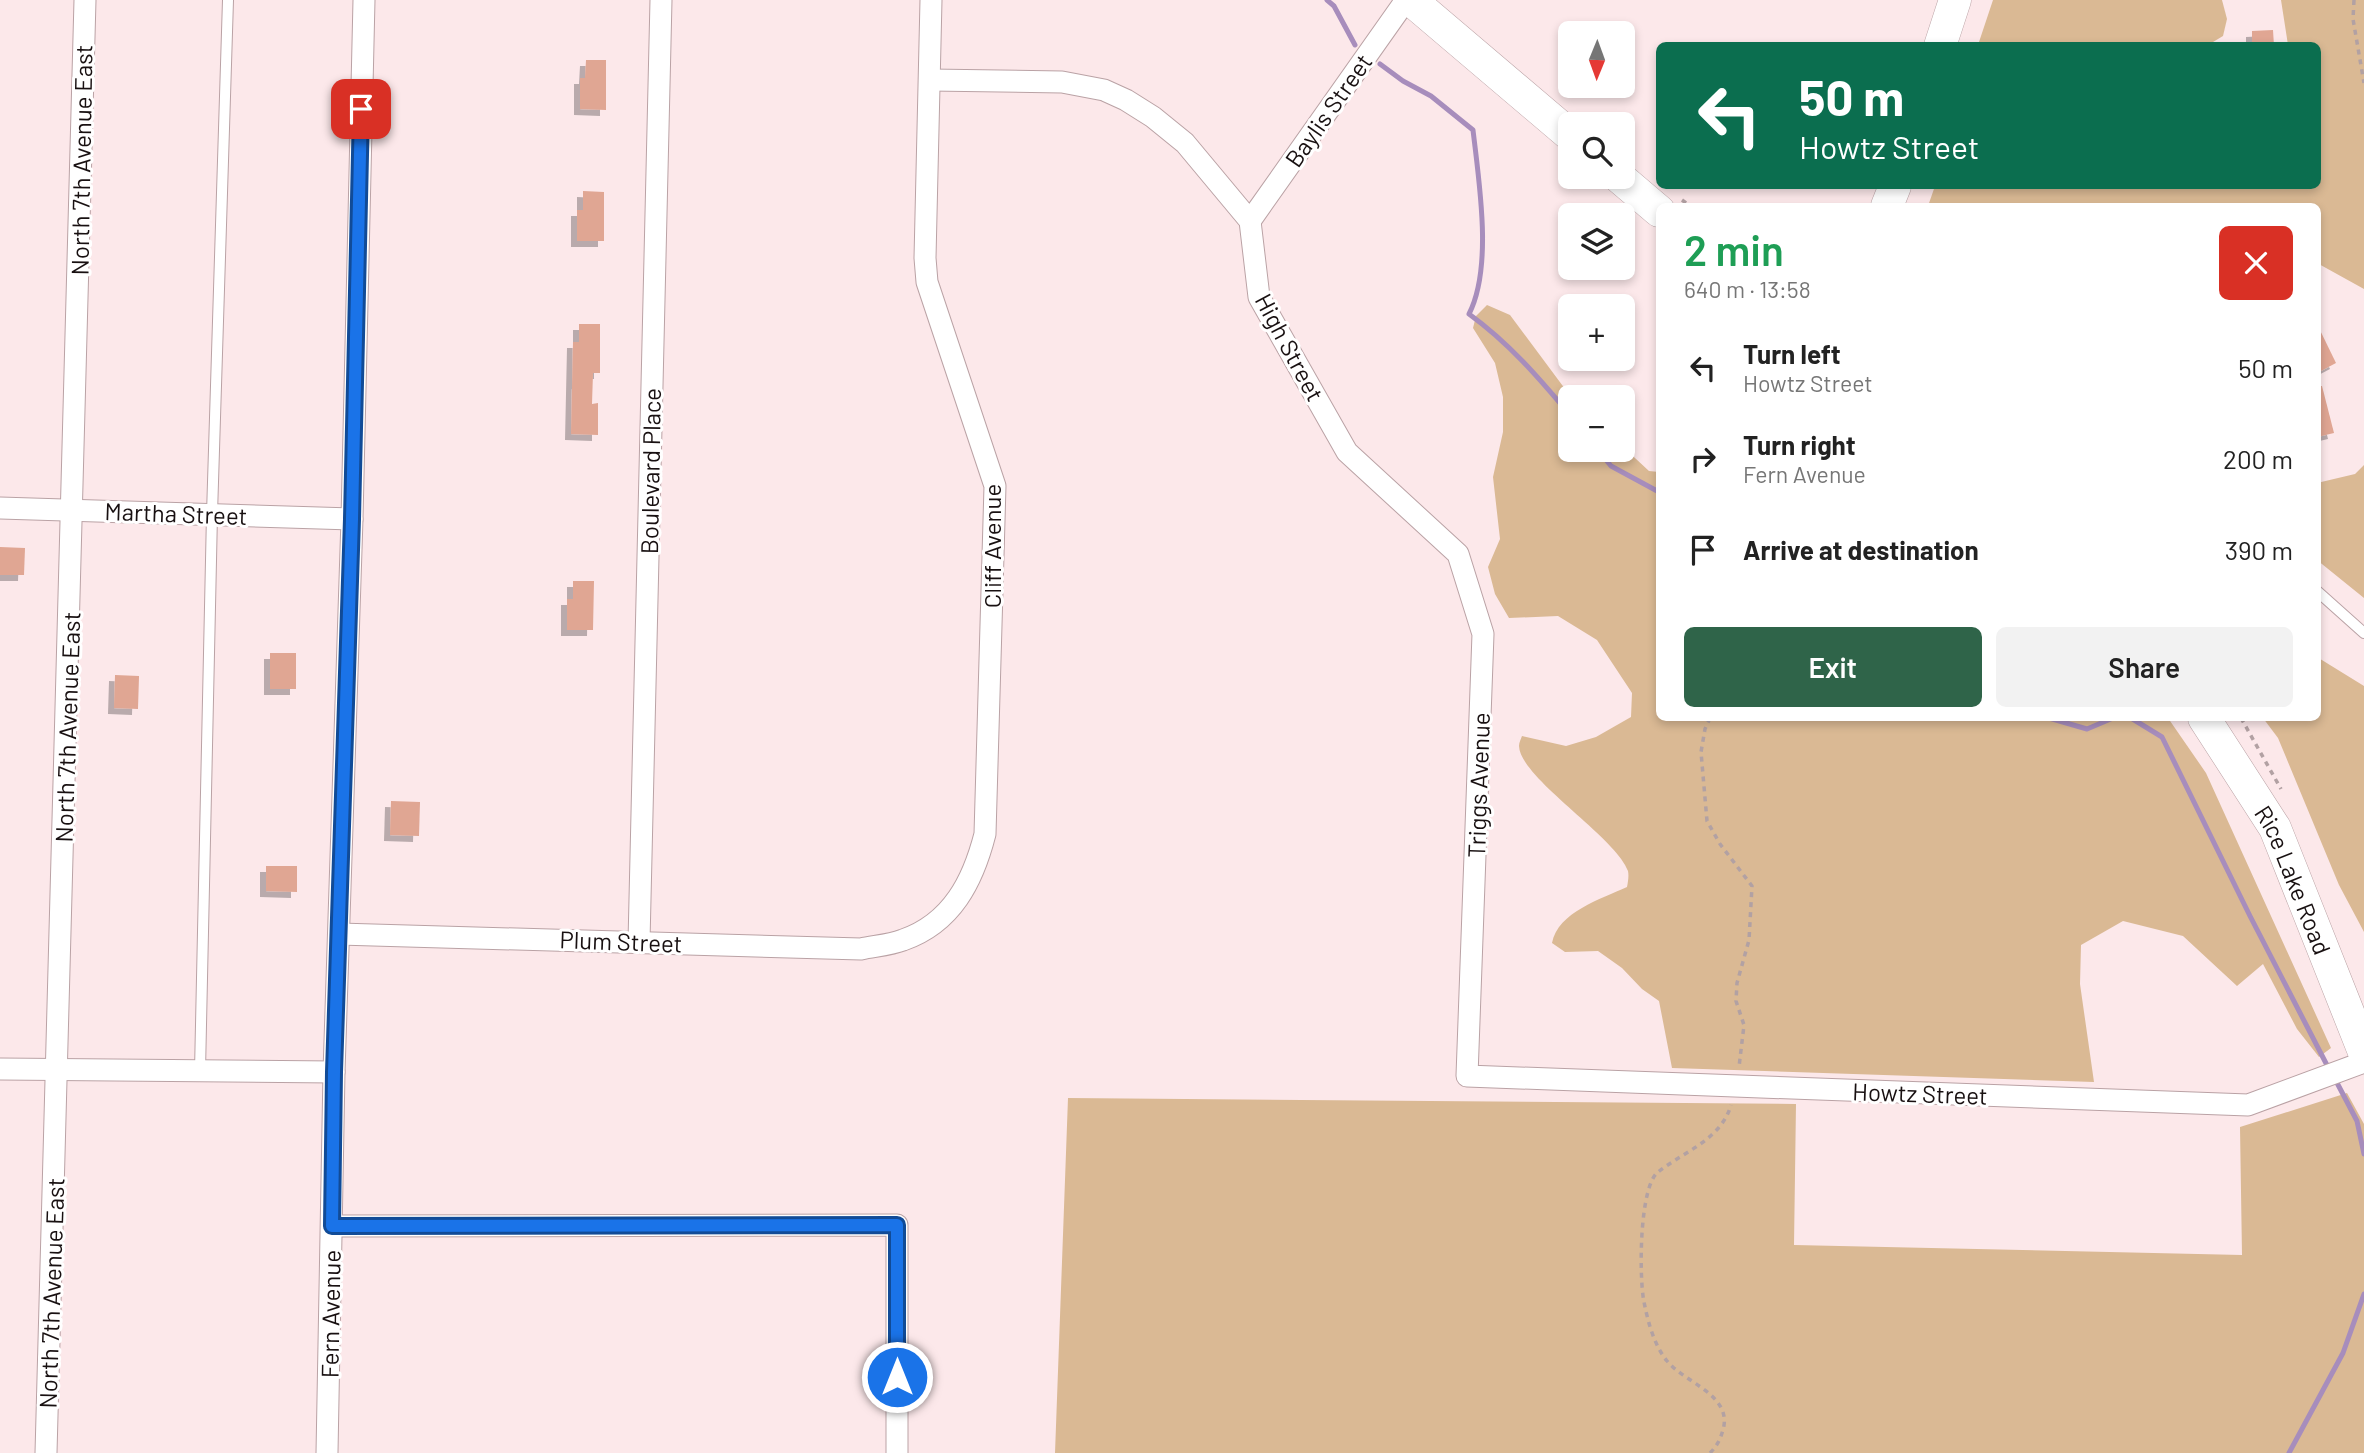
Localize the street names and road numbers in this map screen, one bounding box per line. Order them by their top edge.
street label: North 7th Avenue East [64,44,98,276]
street label: Baylis Street [1278,48,1378,172]
street label: High Street [1250,288,1330,406]
street label: Boulevard Place [634,388,666,554]
street label: Cliff Avenue [977,484,1006,608]
street label: Martha Street [104,496,248,530]
street label: North 7th Avenue East [48,611,86,843]
street label: Triggs Avenue [1461,712,1495,858]
street label: Rice Lake Road [2250,800,2338,958]
street label: Plum Street [559,924,683,958]
street label: Howtz Street [1852,1076,1988,1110]
street label: North 7th Avenue East [32,1177,70,1409]
street label: Fern Avenue [314,1250,346,1378]

